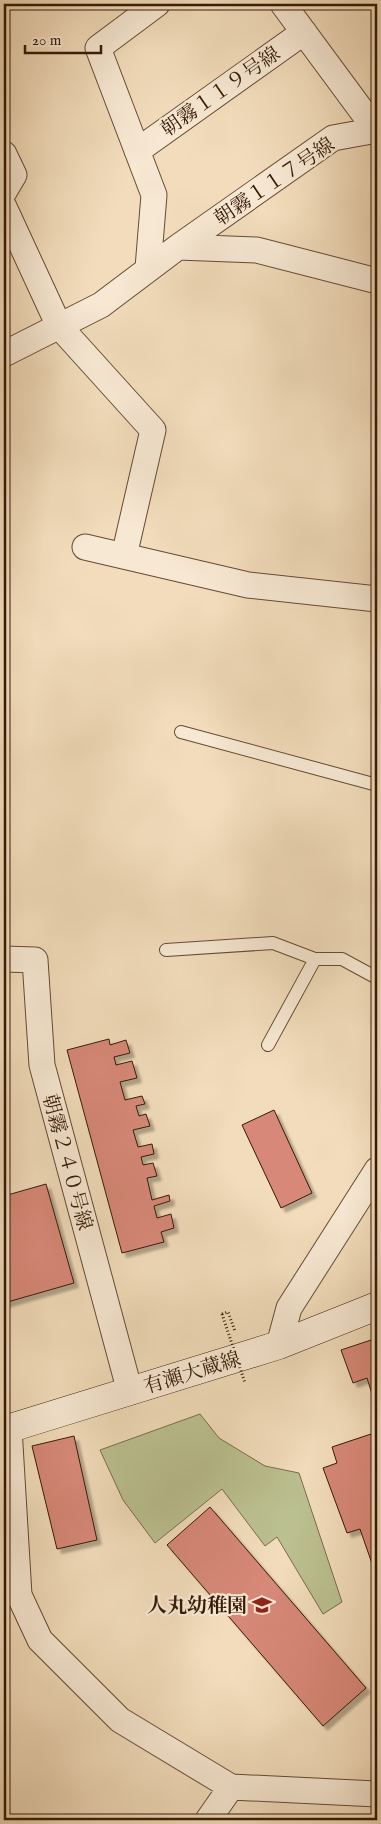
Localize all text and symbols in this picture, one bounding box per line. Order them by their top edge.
scale bar [25,22,101,54]
text: 20 m [32,31,62,50]
street label: 朝霧１１９号線 [156,42,285,143]
street label: 朝霧１１７号線 [210,133,340,232]
street label: 朝霧２４０号線 [36,1092,97,1233]
street label: 有瀬大蔵線 [141,1347,244,1400]
place label: 人丸幼稚園 [147,1594,247,1619]
school or university icon: 人丸幼稚園 [251,1594,273,1616]

